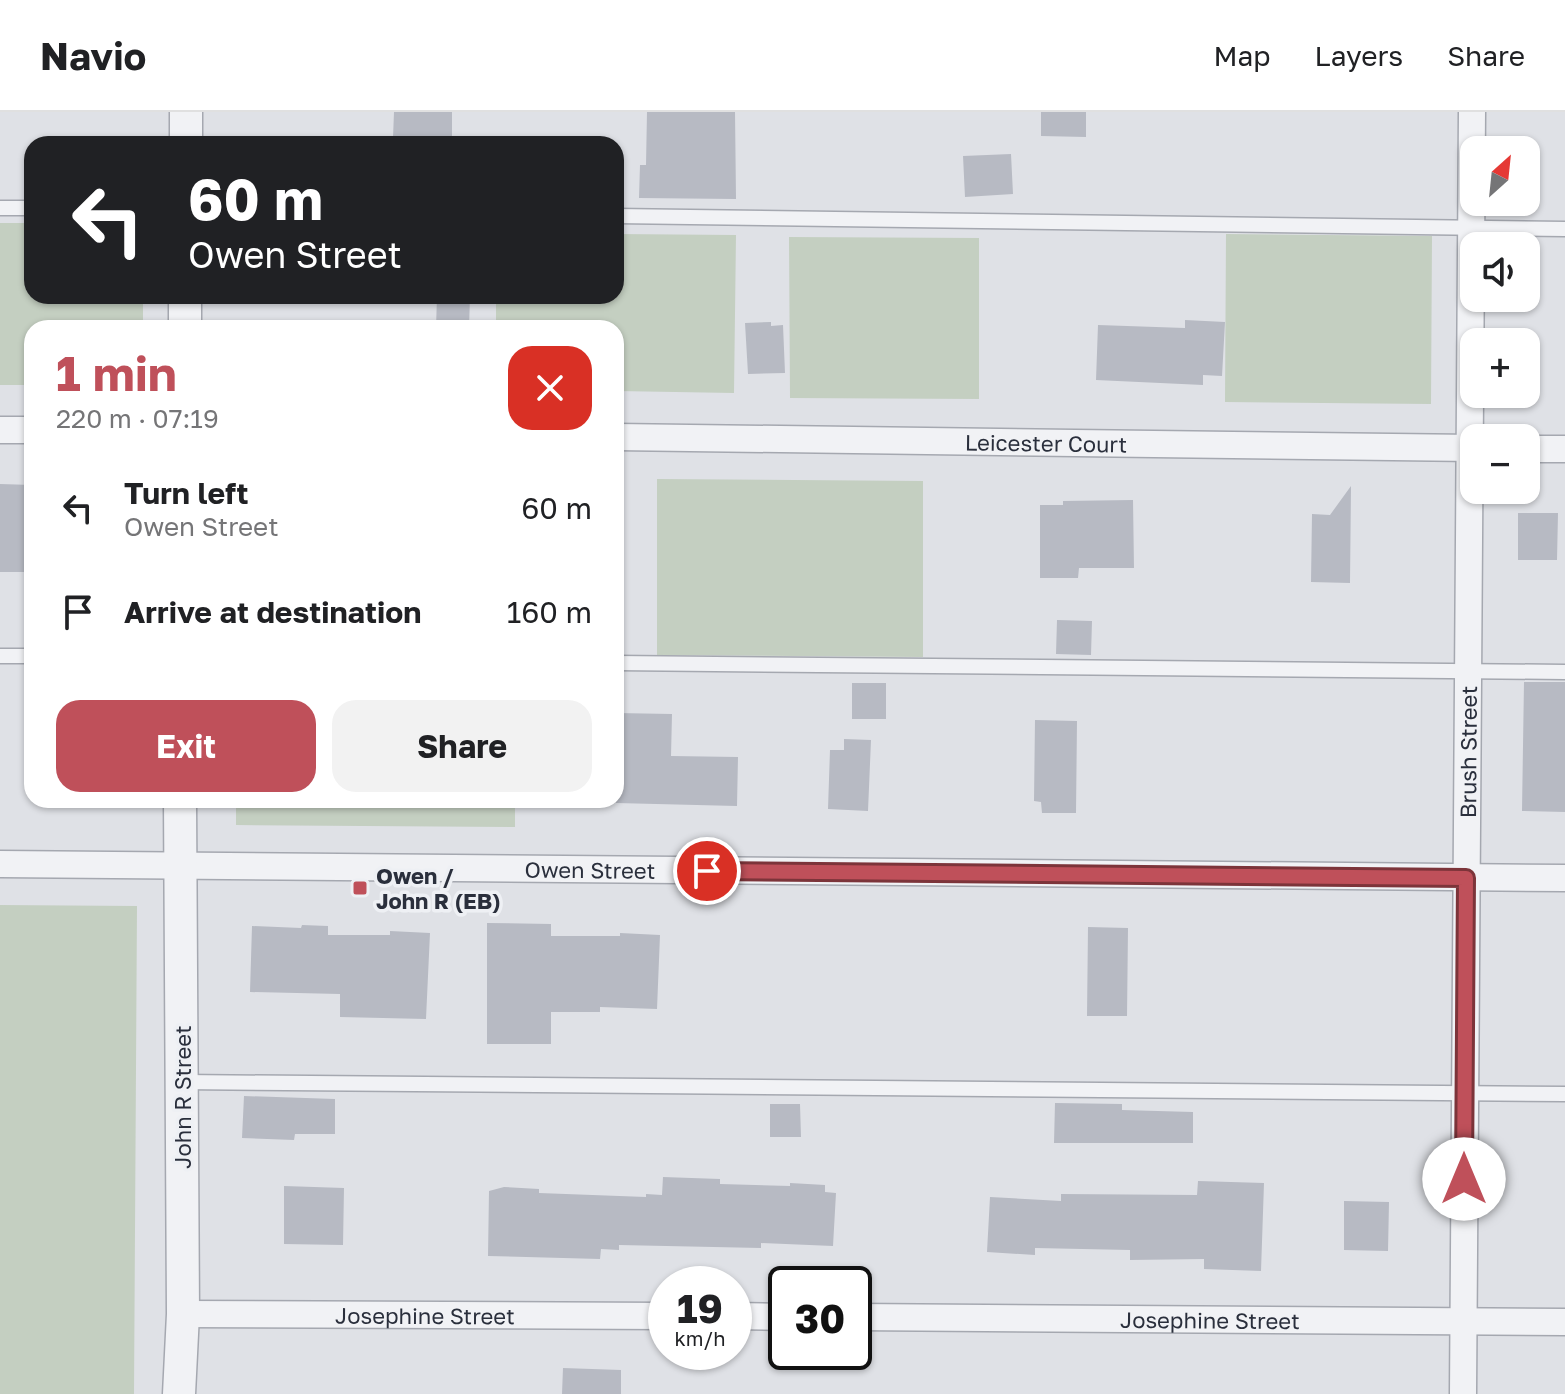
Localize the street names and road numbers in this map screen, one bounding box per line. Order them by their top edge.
street label: Leicester Court [965,428,1127,457]
street label: Brush Street [1454,686,1481,818]
street label: Owen Street [524,855,656,883]
street label: John R Street [169,1025,196,1169]
street label: Josephine Street [335,1301,515,1329]
street label: Josephine Street [1120,1305,1300,1334]

